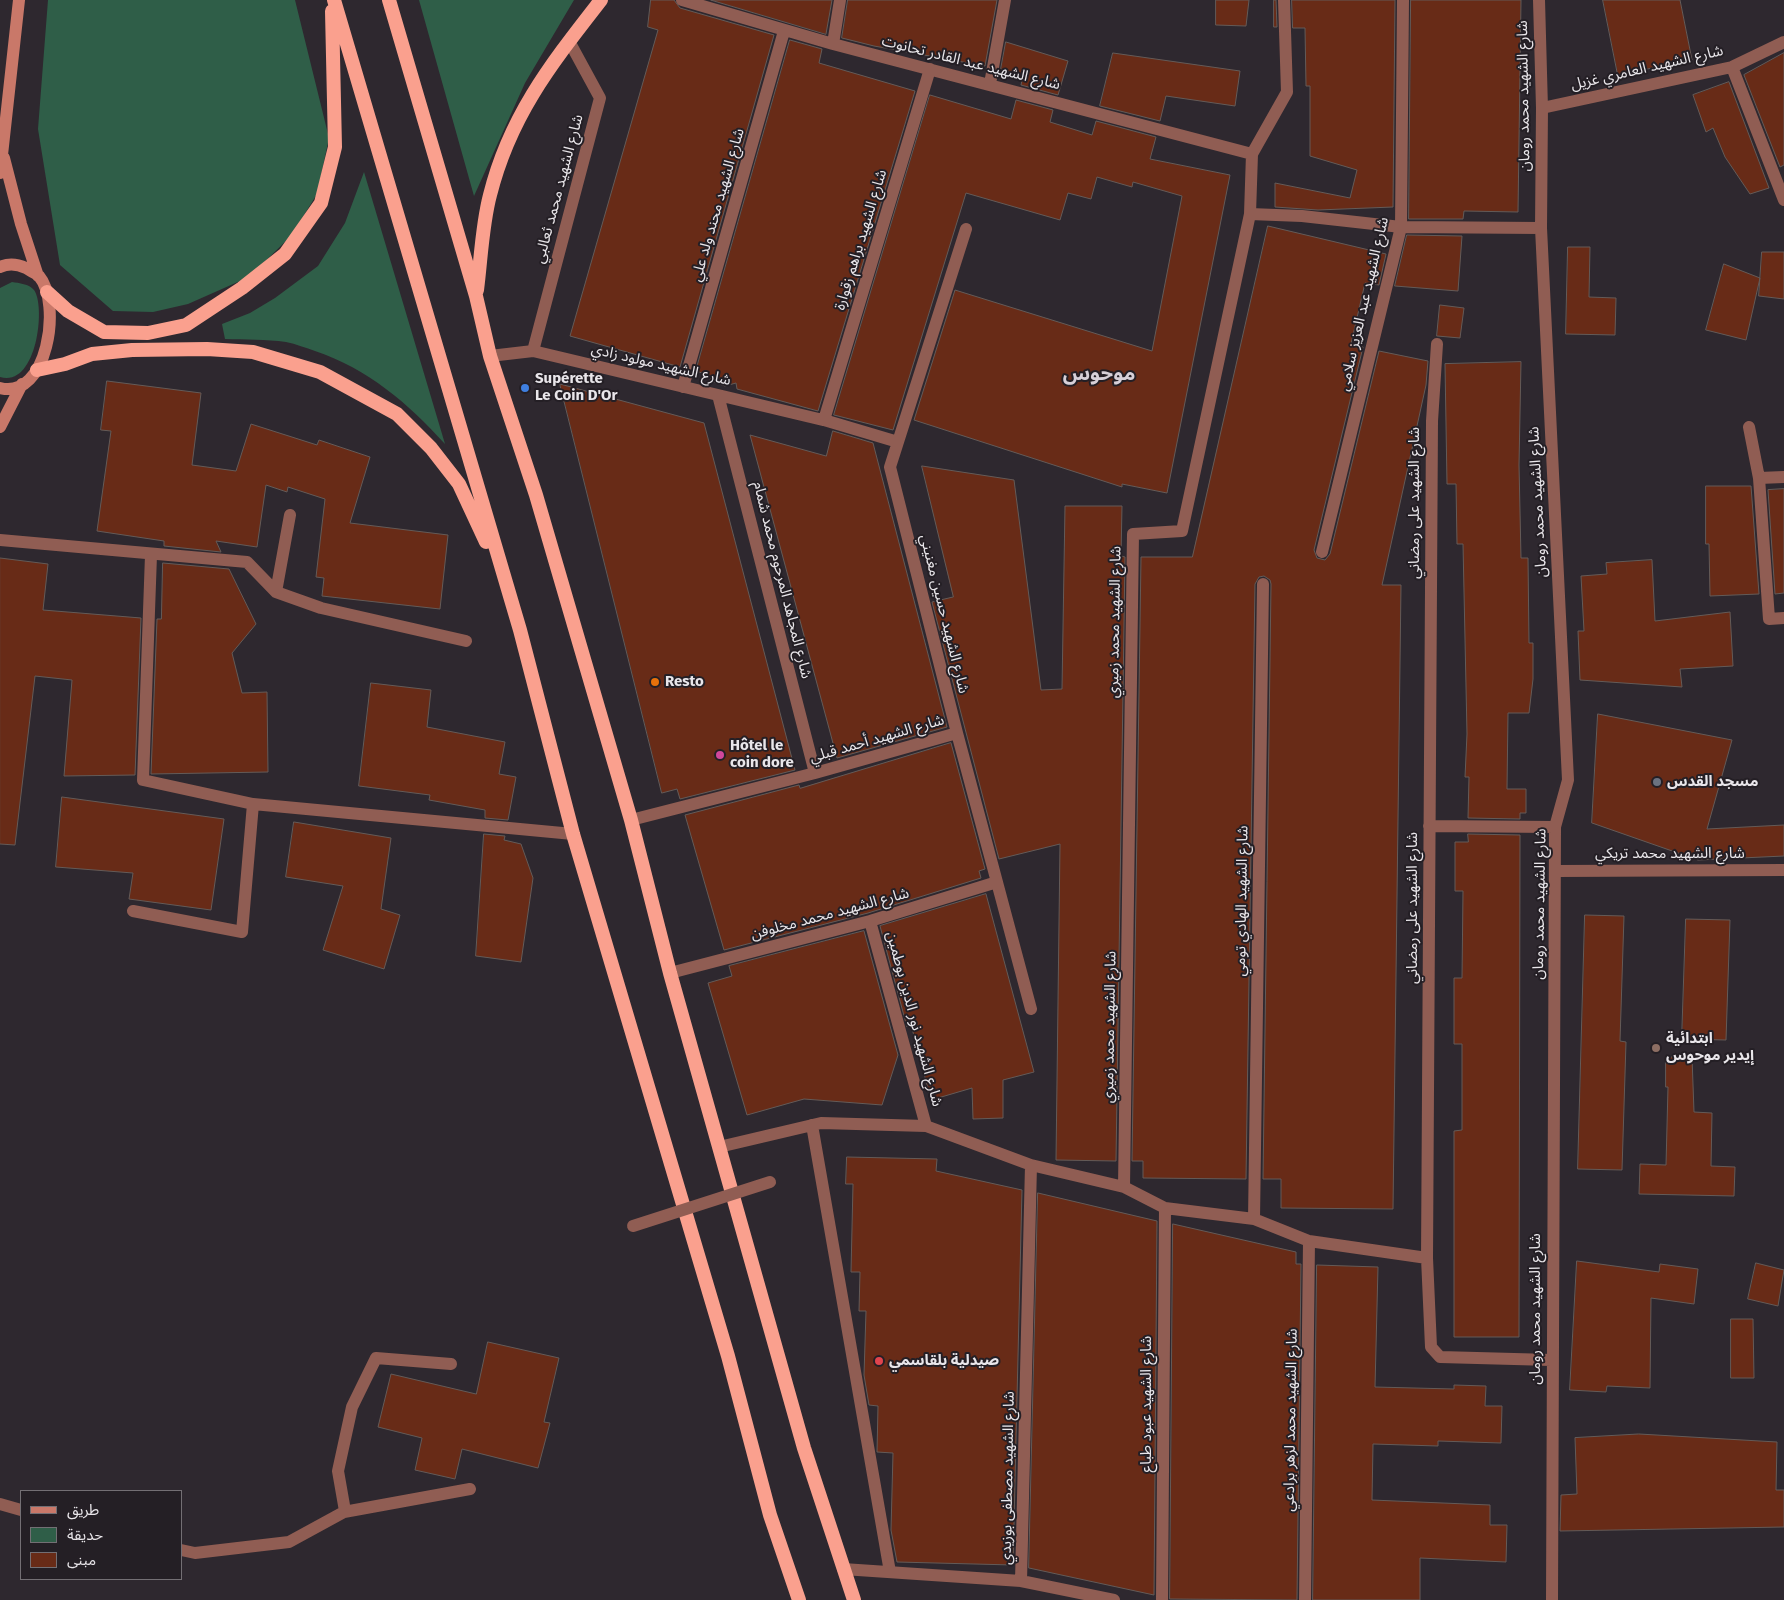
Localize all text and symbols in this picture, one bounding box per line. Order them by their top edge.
street label: شارع الشهيد محمد رومان [1514,20,1534,172]
street label: شارع الشهيد عبد القادر تحانوت [880,32,1062,94]
street label: شارع الشهيد العامري غزيل [1569,42,1725,94]
street label: شارع الشهيد محمد ثعالبي [530,113,588,265]
street label: شارع الشهيد محند ولد علي [687,126,749,284]
street label: شارع الشهيد براهم زقوارة [831,167,891,313]
street label: شارع الشهيد عبد العزيز سلامي [1335,215,1393,393]
street label: شارع الشهيد مولود زادي [589,340,733,390]
district label: موحوس [1063,362,1135,386]
place label: Supérette Le Coin D'Or [535,370,617,405]
marker: Supérette Le Coin D'Or [519,382,531,394]
street label: شارع الشهيد محمد رومان [1525,426,1551,578]
street label: شارع الشهيد على رمضاني [1406,427,1424,579]
street label: شارع المجاهد المرحوم محمد شمام [749,480,815,680]
street label: شارع الشهيد حسين مغنيني [916,533,972,695]
street label: شارع الشهيد محمد زميري [1105,546,1125,698]
place label: Resto [665,673,704,691]
marker: Resto [649,676,661,688]
street label: شارع الشهيد أحمد قبلي [808,711,946,767]
place label: Hôtel le coin dore [730,737,794,772]
marker: Hôtel le coin dore [714,749,726,761]
place label: مسجد القدس [1667,773,1759,791]
marker: مسجد القدس [1651,776,1663,788]
street label: شارع الشهيد الهادي تومي [1232,825,1252,977]
street label: شارع الشهيد محمد رومان [1530,828,1550,980]
street label: شارع الشهيد على رمضاني [1404,832,1422,984]
street label: شارع الشهيد محمد تريكي [1595,845,1745,863]
street label: شارع الشهيد محمد مخلوفن [749,884,911,944]
street label: شارع الشهيد نور الدين بوطمين [882,929,946,1109]
street label: شارع الشهيد محمد زميري [1100,951,1120,1103]
place label: ابتدائية إيدير موحوس [1666,1030,1754,1065]
marker: ابتدائية إيدير موحوس [1650,1042,1662,1054]
street label: شارع الشهيد محمد رومان [1527,1233,1545,1385]
street label: شارع الشهيد محمد لزهر برادعي [1280,1328,1302,1512]
street label: شارع الشهيد عبود طباع [1138,1336,1156,1472]
place label: صيدلية بلقاسمي [889,1352,999,1370]
marker: صيدلية بلقاسمي [873,1355,885,1367]
street label: شارع الشهيد مصطفى بوزيدي [997,1391,1019,1565]
legend [20,1490,182,1580]
text: طريق [67,1501,99,1519]
text: حديقة [67,1526,103,1544]
text: مبنى [67,1551,96,1569]

